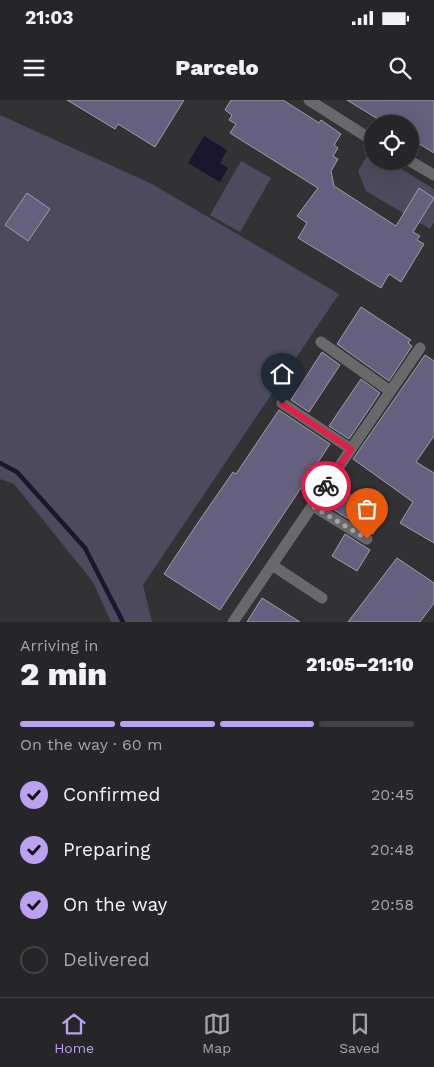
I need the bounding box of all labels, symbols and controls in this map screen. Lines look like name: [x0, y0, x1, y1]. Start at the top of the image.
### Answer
text: 21:03: [25, 6, 74, 29]
icon: menu: [20, 54, 48, 82]
icon: search: [386, 54, 414, 82]
text: Parcelo: [175, 55, 259, 80]
map controls: [364, 115, 419, 170]
button: locate: [364, 115, 419, 170]
pin: [261, 353, 303, 404]
icon: home: [268, 360, 296, 388]
courier: [301, 461, 351, 511]
icon: bike: [312, 472, 340, 500]
pin: [346, 488, 388, 539]
icon: bag: [353, 495, 381, 523]
text: Arriving in: [20, 636, 98, 655]
text: 21:05–21:10: [306, 653, 414, 676]
text: 2 min: [20, 655, 107, 693]
text: On the way · 60 m: [20, 735, 162, 754]
icon: check: [20, 781, 48, 809]
text: Confirmed: [63, 783, 160, 806]
text: 20:45: [371, 785, 414, 804]
icon: check: [20, 836, 48, 864]
text: Preparing: [63, 838, 150, 861]
text: 20:48: [370, 840, 414, 859]
icon: check: [20, 891, 48, 919]
text: On the way: [63, 893, 167, 916]
text: 20:58: [371, 895, 414, 914]
text: Delivered: [63, 948, 150, 971]
tab: Home: [54, 1010, 94, 1056]
tab: Map: [202, 1010, 231, 1056]
tab: Saved: [339, 1010, 380, 1056]

